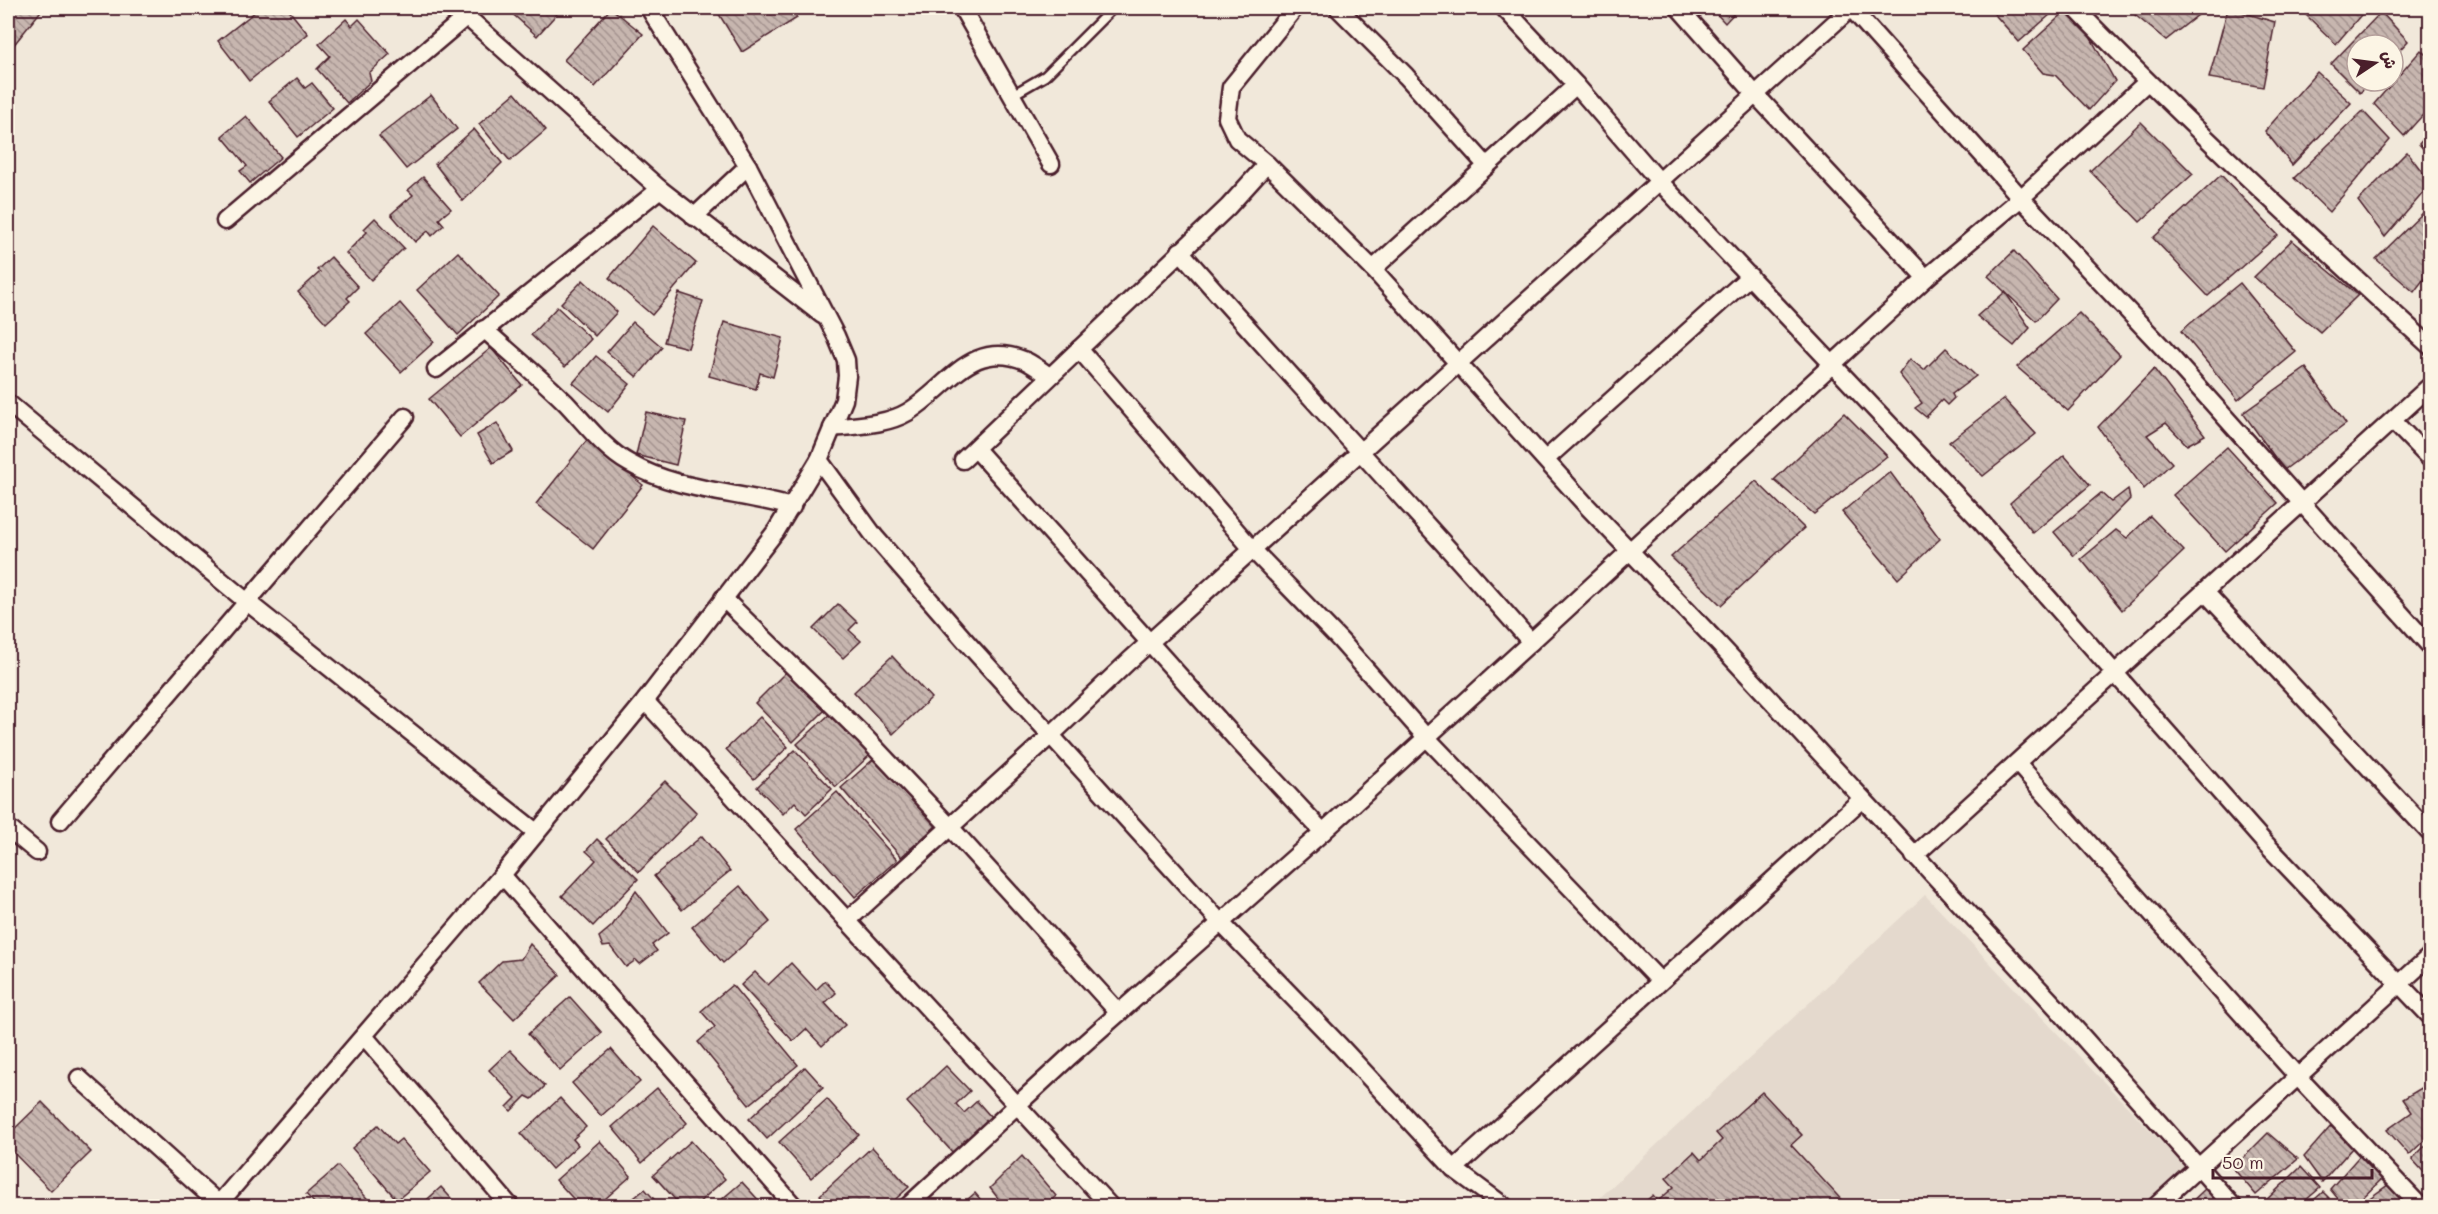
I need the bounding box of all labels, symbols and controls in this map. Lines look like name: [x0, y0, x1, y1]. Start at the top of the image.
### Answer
north arrow: [2345, 33, 2405, 93]
text: ش: [2378, 49, 2402, 70]
scale bar: [2213, 1142, 2372, 1180]
text: 50 m: [2222, 1150, 2264, 1174]

